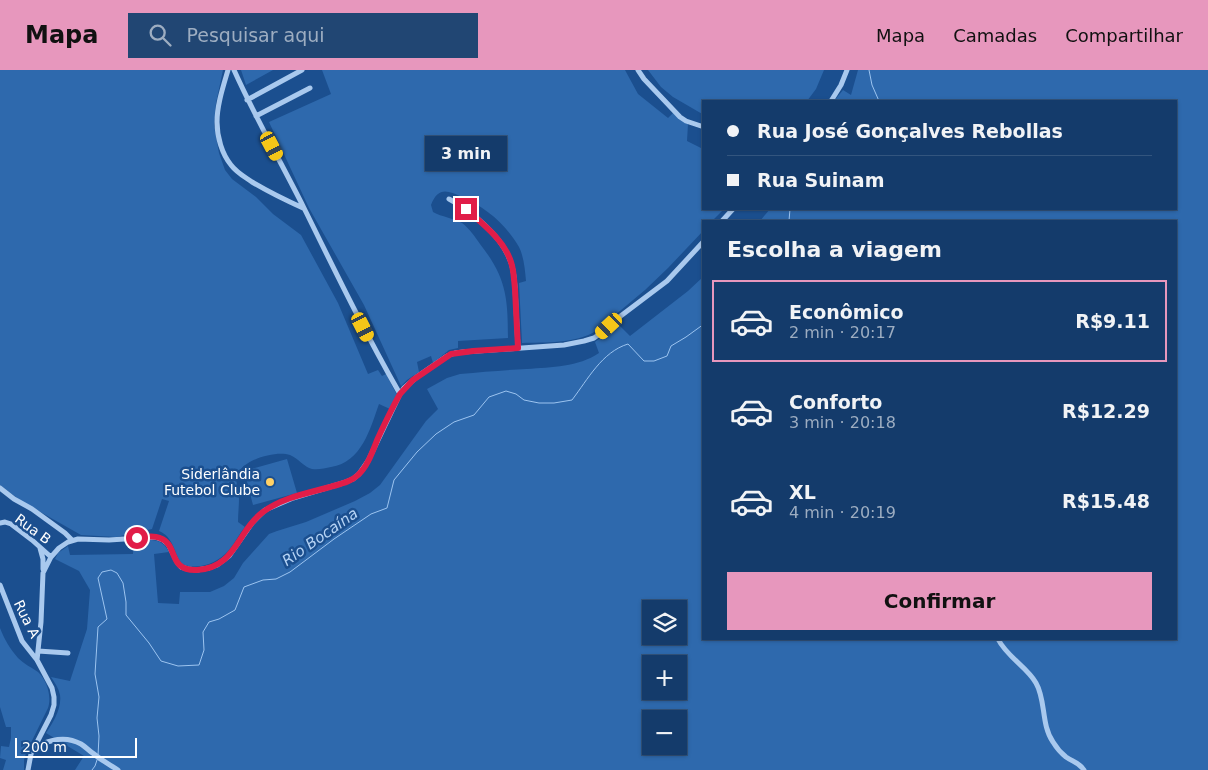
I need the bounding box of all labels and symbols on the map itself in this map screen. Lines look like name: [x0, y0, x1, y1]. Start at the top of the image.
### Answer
car: [258, 129, 285, 163]
callout: 3 min: [425, 136, 507, 172]
route end: [455, 198, 477, 220]
car: [349, 310, 376, 344]
car: [592, 310, 625, 342]
place label: Siderlândia Futebol Clube: [164, 466, 260, 498]
marker: Siderlândia Futebol Clube: [264, 476, 276, 488]
water label: Rio Bocaína: [279, 504, 361, 570]
street label: Rua B: [12, 511, 54, 547]
route start: [126, 527, 148, 549]
street label: Rua A: [11, 597, 43, 641]
scale bar: [15, 735, 138, 758]

